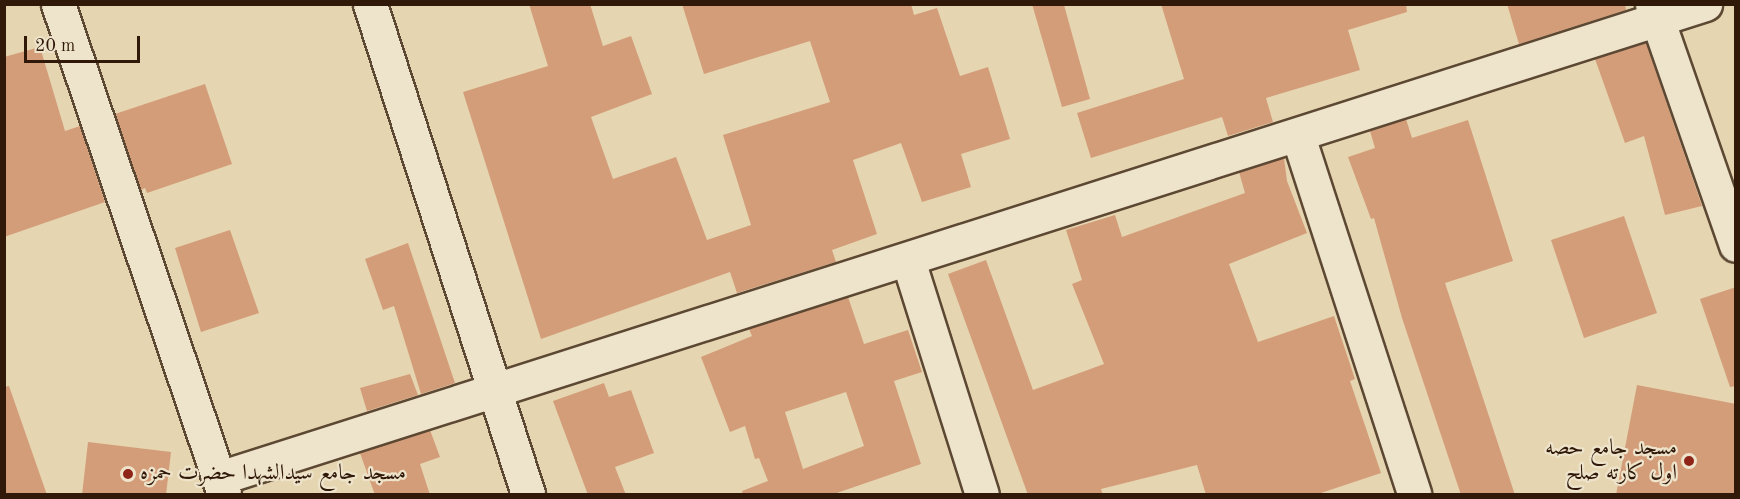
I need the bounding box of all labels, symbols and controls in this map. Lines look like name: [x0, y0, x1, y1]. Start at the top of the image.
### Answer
scale bar: [27, 24, 142, 62]
text: 20 m: [35, 37, 75, 55]
place label: مسجد جامع حصه اول کارته صلح: [1545, 435, 1677, 487]
marker: مسجد جامع حصه اول کارته صلح: [1682, 454, 1696, 468]
place label: مسجد جامع سیدالشهدا حضرت حمزه: [140, 461, 406, 487]
marker: مسجد جامع سیدالشهدا حضرت حمزه: [121, 467, 135, 481]

